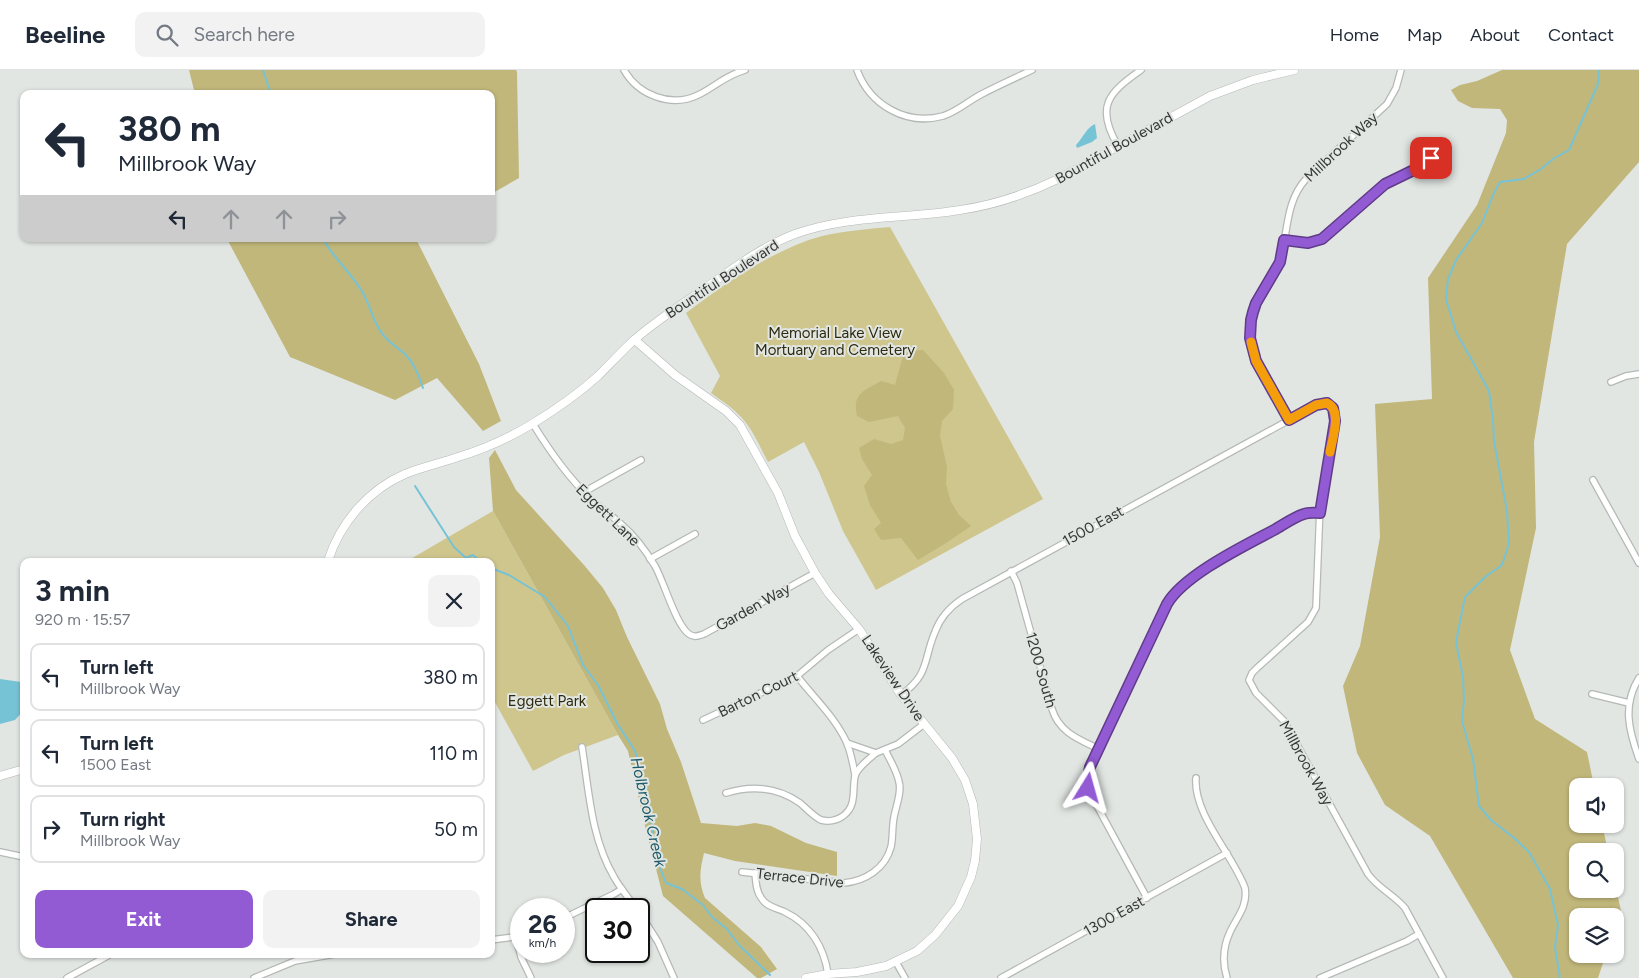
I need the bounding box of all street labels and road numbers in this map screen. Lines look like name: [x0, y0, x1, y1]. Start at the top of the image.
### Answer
street label: Bountiful Boulevard: [1052, 108, 1176, 188]
street label: Millbrook Way: [1300, 108, 1382, 186]
street label: Bountiful Boulevard: [662, 236, 782, 322]
street label: Eggett Lane: [572, 480, 644, 550]
street label: 1500 East: [1059, 502, 1127, 550]
street label: Garden Way: [713, 579, 793, 635]
street label: 1200 South: [1022, 630, 1060, 710]
street label: Lakeview Drive: [858, 632, 928, 724]
street label: Barton Court: [715, 667, 801, 721]
street label: Millbrook Way: [1275, 717, 1337, 809]
street label: Terrace Drive: [755, 864, 845, 892]
street label: 1300 East: [1081, 892, 1148, 940]

